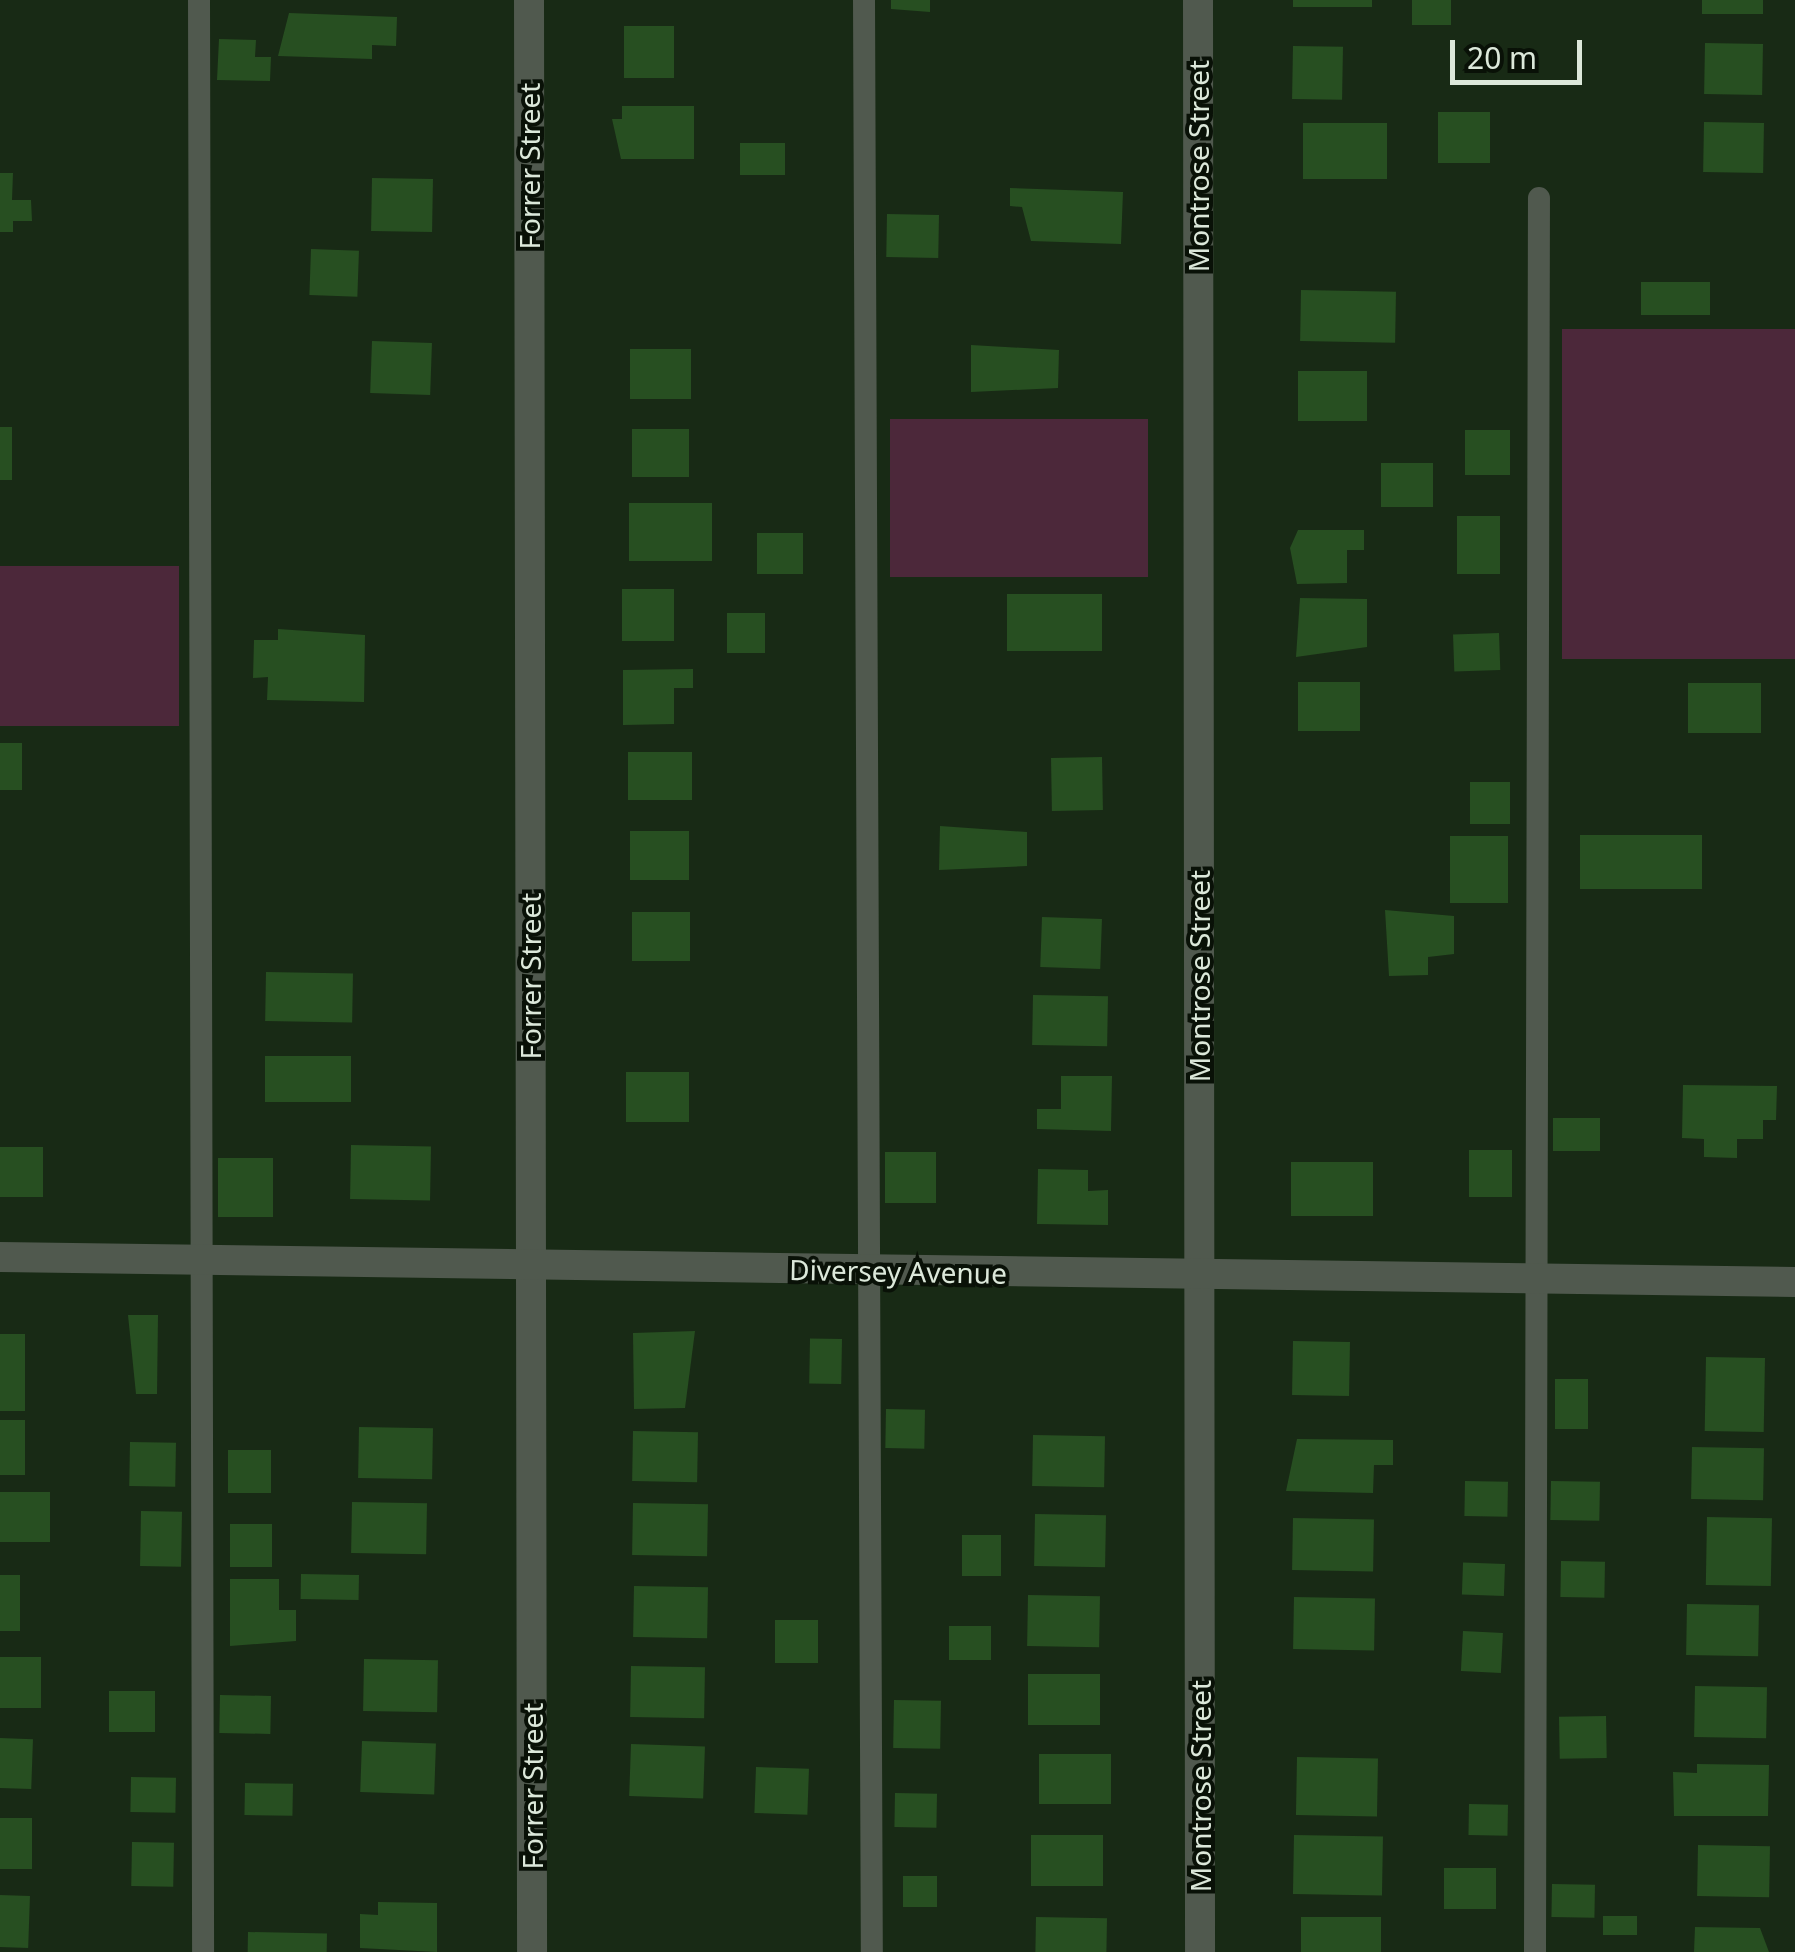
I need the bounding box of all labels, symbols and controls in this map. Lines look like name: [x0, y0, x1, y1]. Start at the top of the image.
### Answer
scale bar: [1455, 20, 1588, 82]
text: 20 m: [1467, 37, 1537, 78]
street label: Montrose Street: [1181, 60, 1215, 272]
street label: Forrer Street: [512, 83, 546, 249]
street label: Montrose Street: [1182, 870, 1216, 1082]
street label: Forrer Street: [513, 893, 547, 1059]
street label: Diversey Avenue: [789, 1252, 1007, 1290]
street label: Montrose Street: [1183, 1680, 1217, 1892]
street label: Forrer Street: [515, 1703, 549, 1869]

